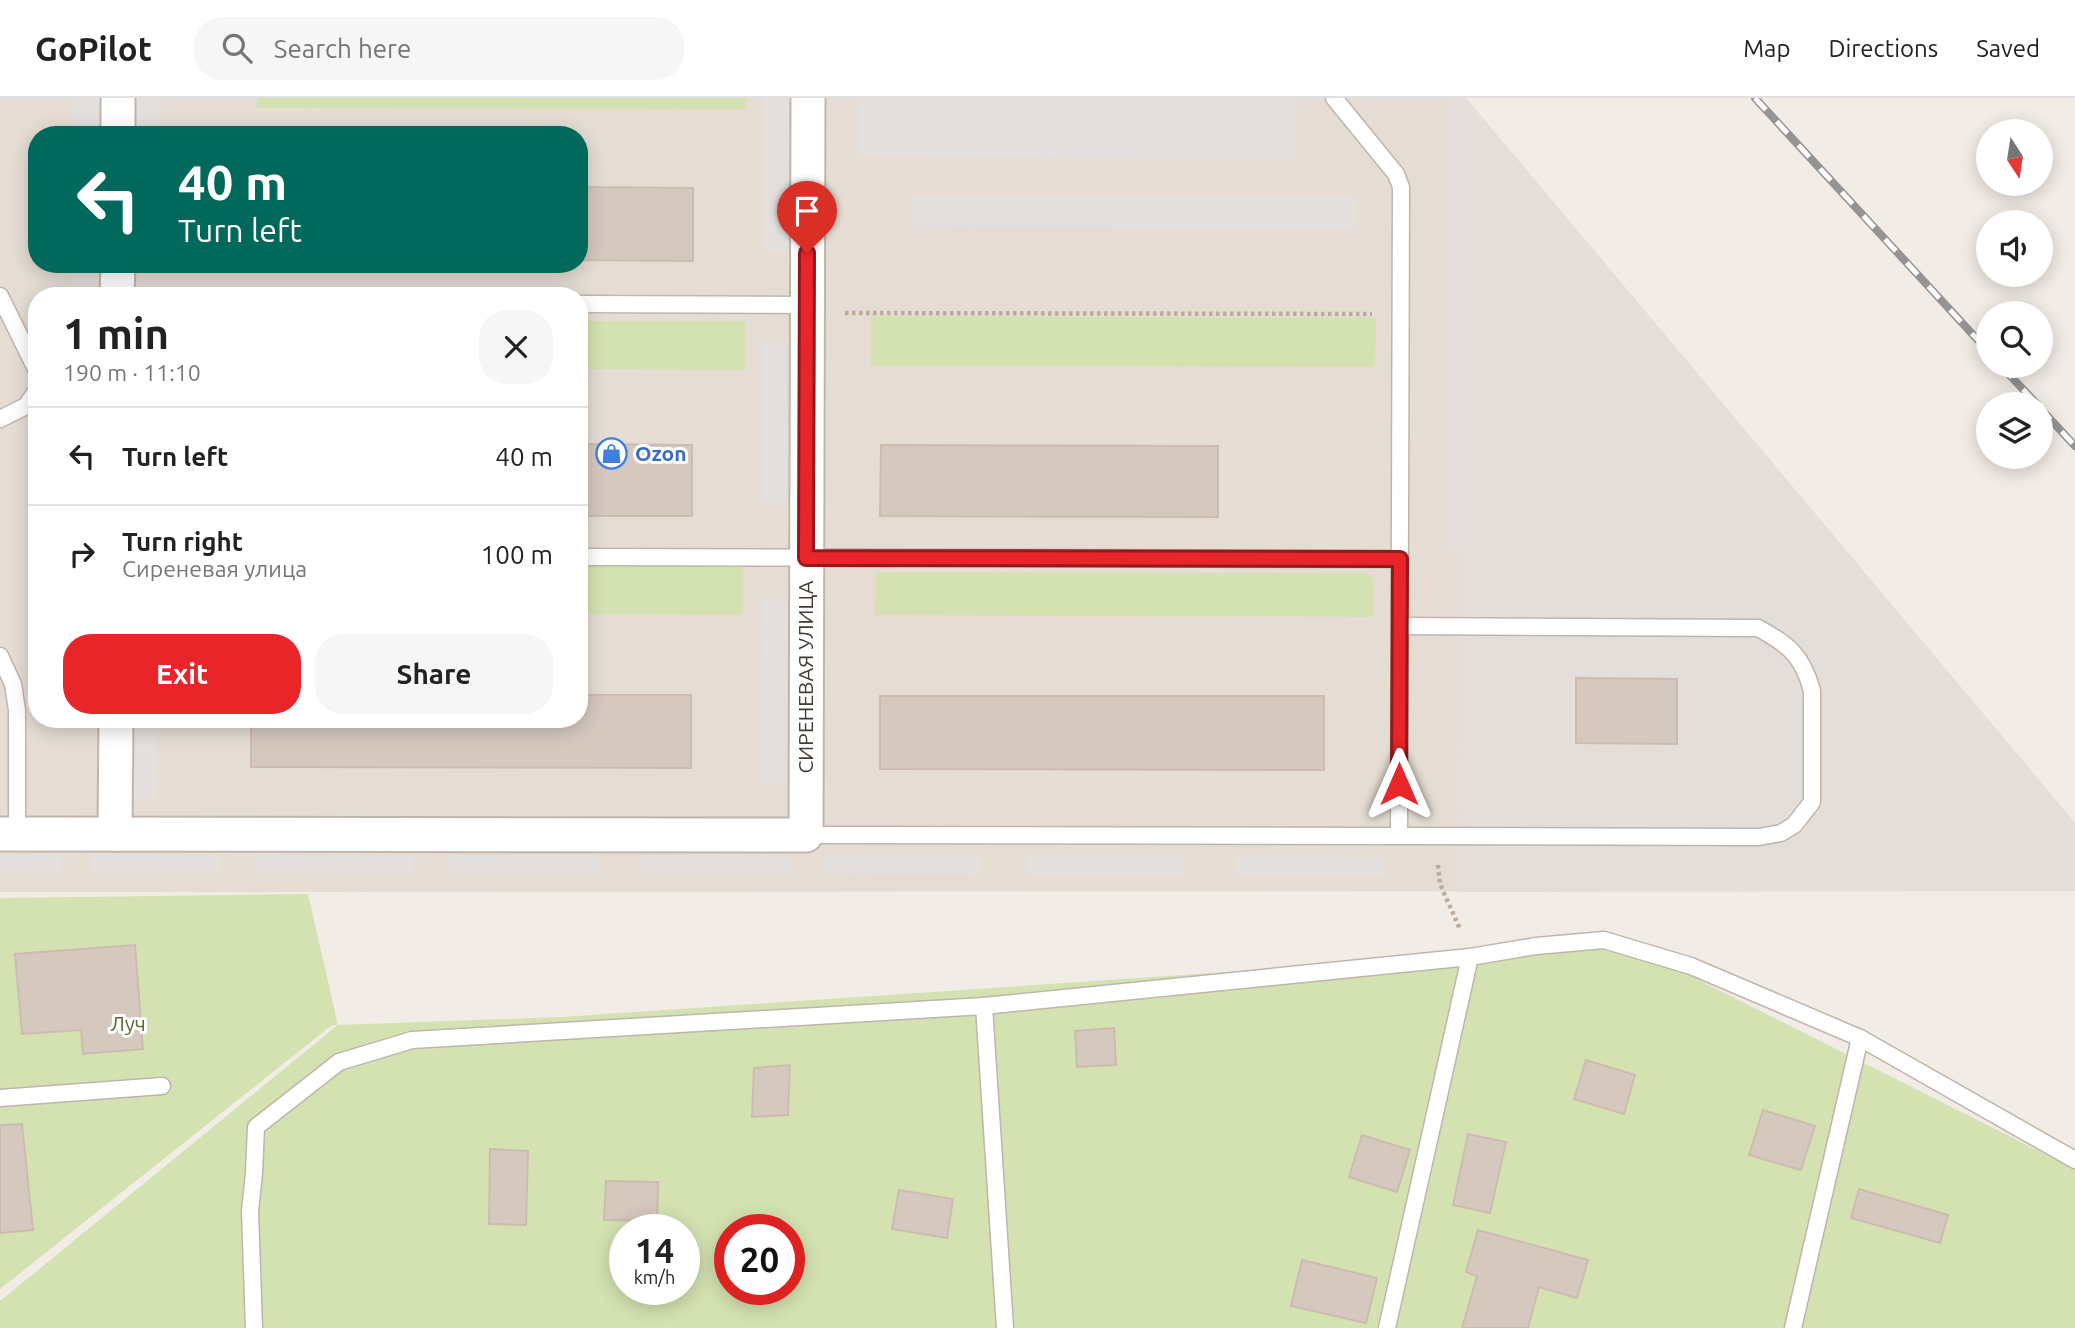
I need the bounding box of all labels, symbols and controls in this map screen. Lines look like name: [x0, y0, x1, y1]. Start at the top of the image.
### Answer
search box: [194, 17, 684, 80]
icon: search: [218, 29, 256, 67]
text: GoPilot: [35, 30, 152, 67]
text: Search here: [274, 34, 411, 63]
text: Map: [1743, 35, 1790, 62]
text: Directions: [1828, 35, 1938, 62]
text: Saved: [1976, 35, 2040, 62]
north arrow: [1976, 119, 2053, 196]
map controls: [1976, 119, 2053, 469]
icon: left: [63, 154, 154, 245]
text: 40 m: [178, 154, 287, 209]
pin: [777, 181, 837, 253]
icon: arrive: [788, 192, 826, 230]
button: sound: [1976, 210, 2053, 287]
text: Turn left: [178, 212, 302, 248]
button: search: [1976, 301, 2053, 378]
text: 1 min: [63, 310, 169, 357]
button: close: [479, 310, 553, 384]
text: 190 m · 11:10: [63, 360, 201, 385]
button: layers: [1976, 392, 2053, 469]
icon: left: [63, 437, 101, 475]
shop icon: Ozon: [595, 437, 629, 471]
place label: Ozon: [635, 441, 686, 465]
text: Turn left: [122, 442, 228, 471]
text: 40 m: [495, 442, 553, 471]
text: Turn right: [122, 527, 243, 556]
icon: right: [63, 535, 101, 573]
text: 100 m: [481, 540, 553, 569]
text: Сиреневая улица: [122, 556, 307, 581]
street label: СИРЕНЕВАЯ УЛИЦА: [793, 580, 817, 774]
button: Exit: [63, 634, 301, 714]
button: Share: [315, 634, 553, 714]
position arrow: [1362, 747, 1436, 821]
park label: Луч: [110, 1011, 146, 1035]
speed limit sign: 20: [714, 1214, 805, 1305]
text: 14: [635, 1230, 674, 1270]
text: km/h: [634, 1267, 675, 1287]

